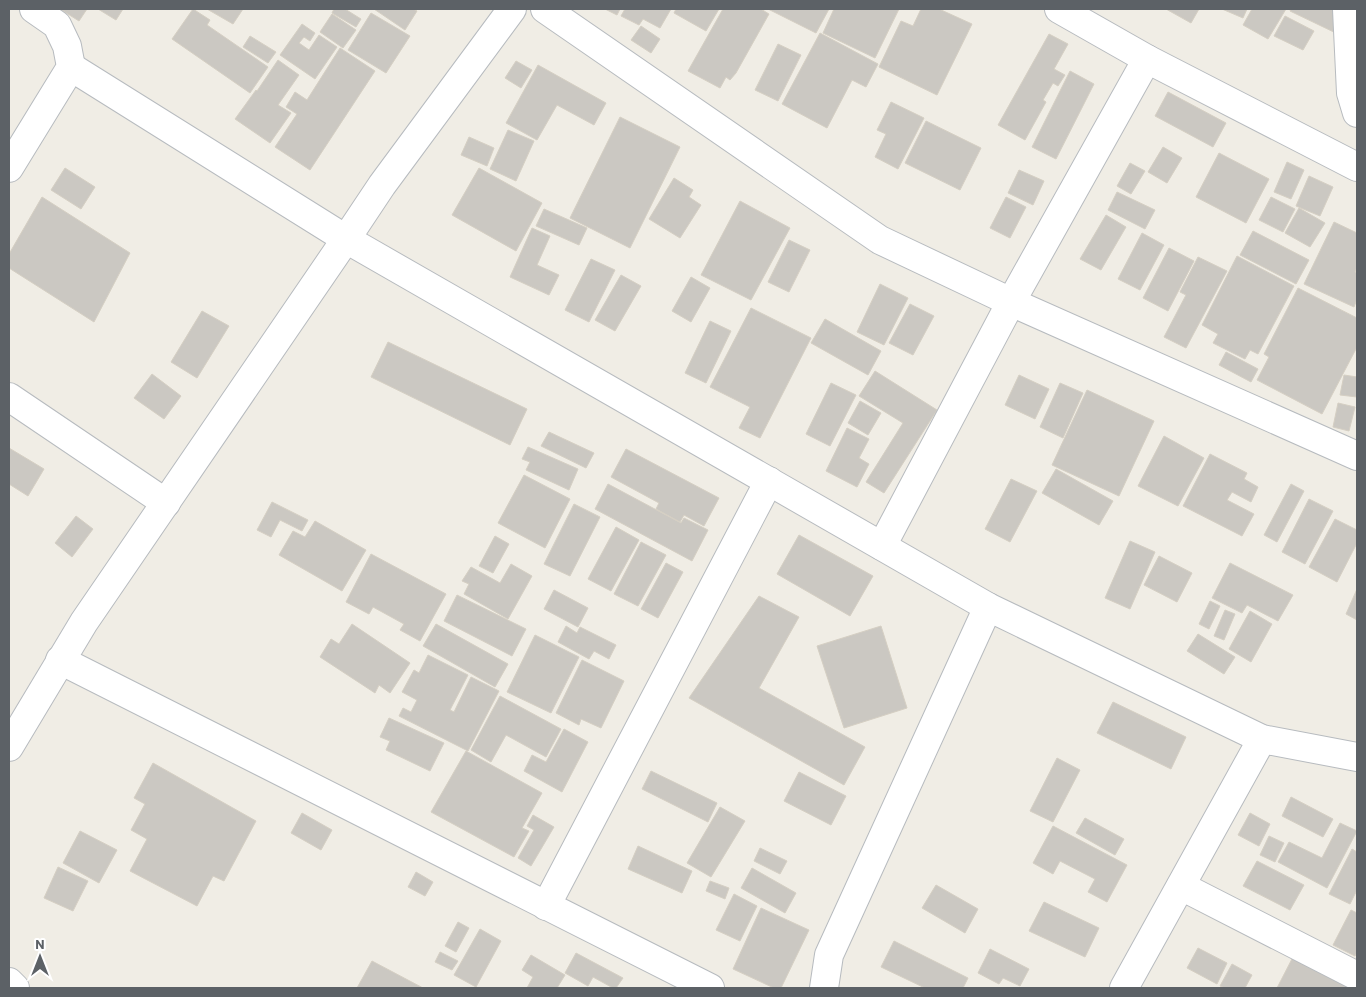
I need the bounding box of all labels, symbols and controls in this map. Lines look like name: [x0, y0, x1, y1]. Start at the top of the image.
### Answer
north arrow: [15, 932, 65, 982]
text: N: [35, 935, 45, 952]

